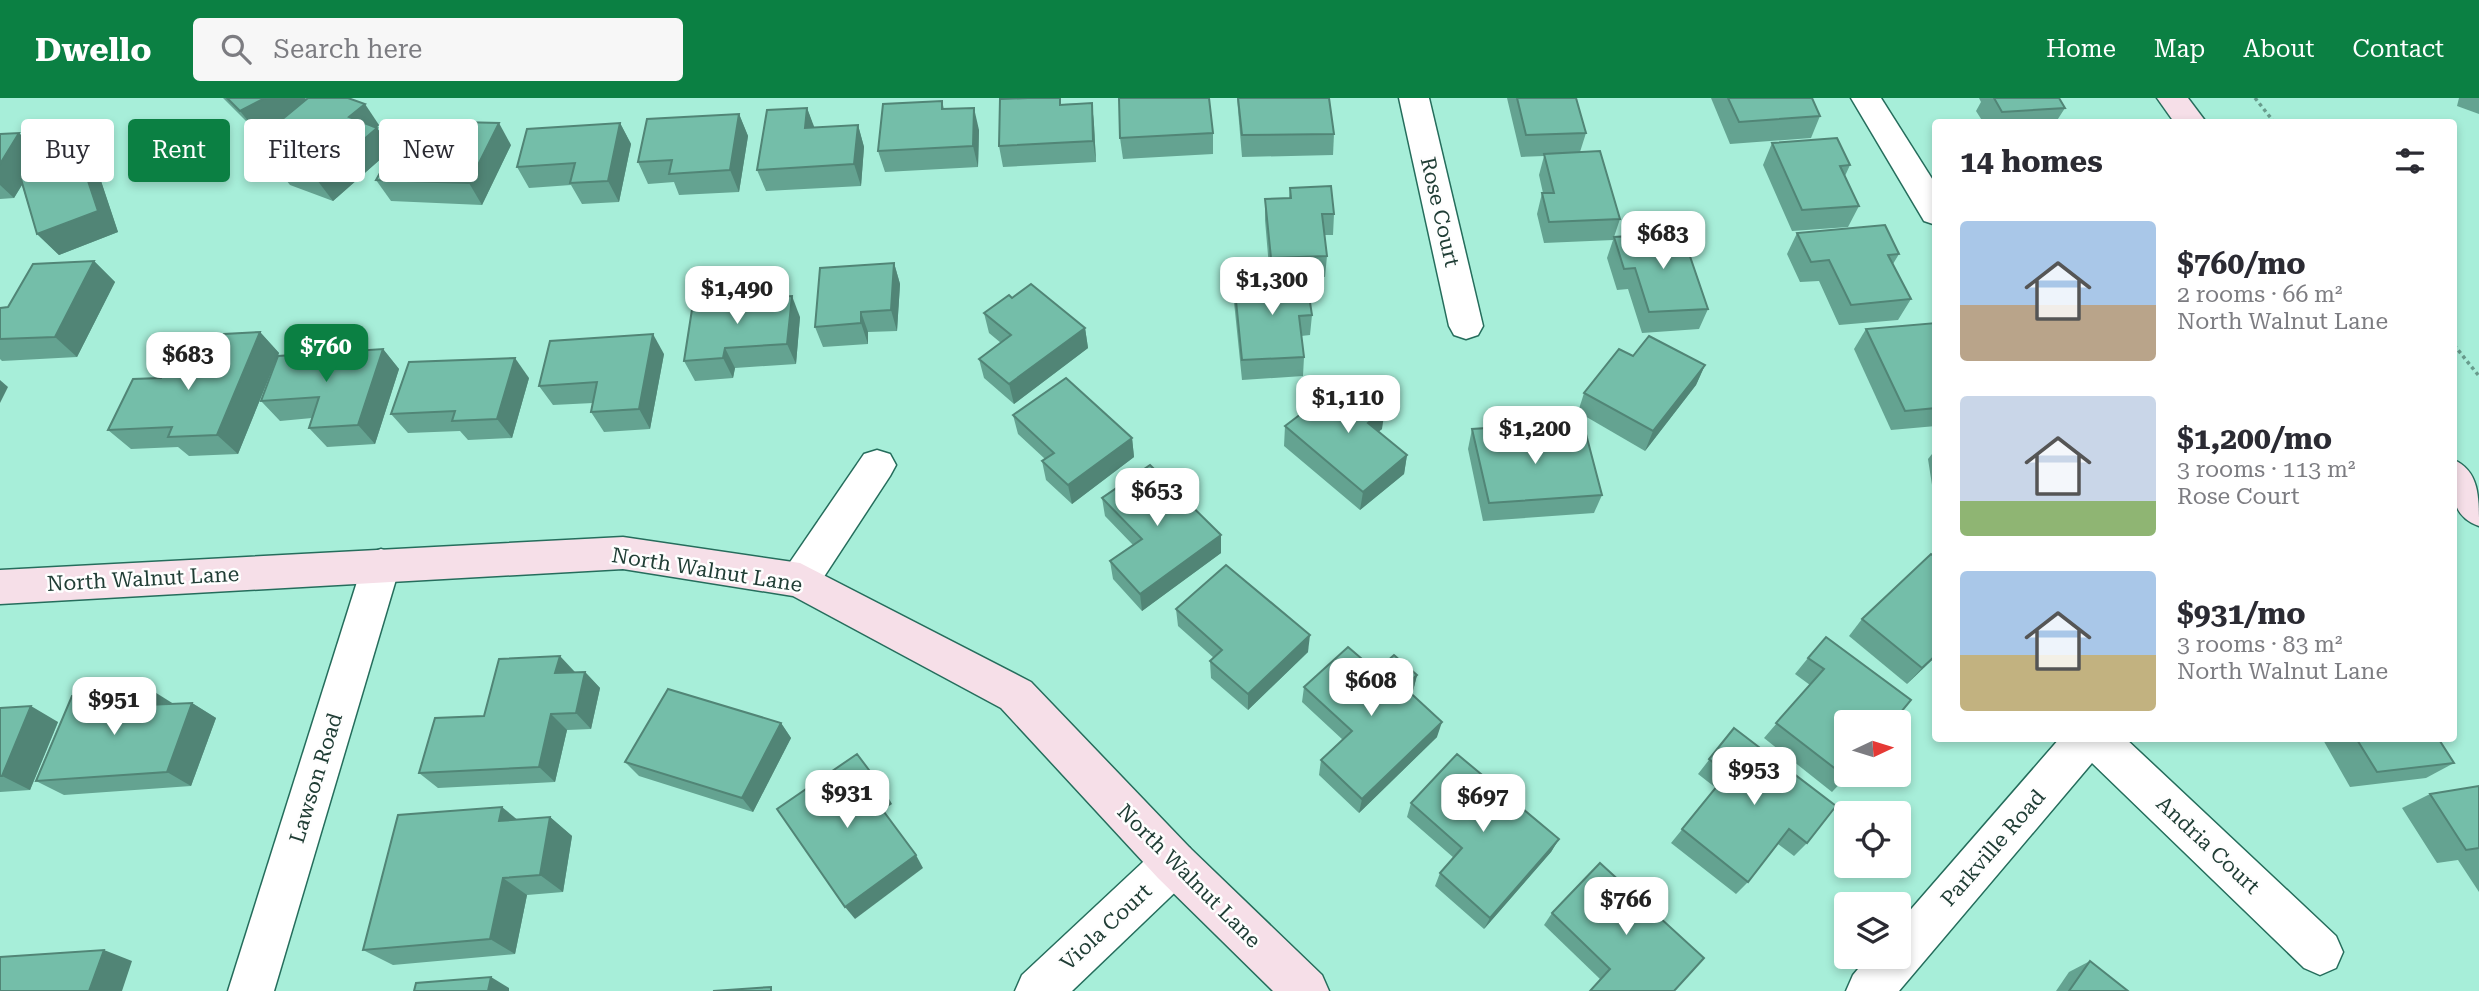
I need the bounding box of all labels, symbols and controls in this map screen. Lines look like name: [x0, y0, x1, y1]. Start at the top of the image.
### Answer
search box: [193, 18, 683, 81]
text: Dwello: [35, 30, 151, 69]
icon: search: [217, 30, 255, 68]
text: Search here: [273, 34, 422, 64]
text: Home: [2046, 35, 2116, 63]
text: Map: [2154, 35, 2205, 63]
text: About: [2243, 35, 2314, 63]
text: Contact: [2352, 35, 2444, 63]
chip: Buy: [21, 119, 114, 182]
chip: Rent: [128, 119, 230, 182]
chip: Filters: [244, 119, 365, 182]
chip: New: [379, 119, 478, 182]
icon: filters: [2391, 142, 2429, 180]
text: 14 homes: [1960, 144, 2103, 179]
street label: Rose Court: [1416, 155, 1464, 269]
pin: $683: [1622, 212, 1704, 271]
text: $683: [1637, 220, 1689, 247]
text: $760/mo: [2177, 246, 2306, 281]
icon: home: [2016, 249, 2100, 333]
pin: $1,300: [1215, 258, 1329, 317]
pin: $1,490: [680, 266, 794, 326]
text: $1,300: [1236, 266, 1308, 293]
text: $1,490: [701, 275, 773, 302]
text: 2 rooms · 66 m²: [2177, 281, 2343, 308]
text: North Walnut Lane: [2177, 308, 2388, 335]
pin: $760: [285, 324, 367, 384]
pin: $683: [147, 332, 229, 392]
text: $760: [300, 333, 352, 360]
text: $683: [162, 341, 214, 368]
pin: $1,110: [1291, 376, 1405, 435]
text: $1,110: [1312, 384, 1384, 411]
pin: $1,200: [1478, 406, 1592, 466]
text: $1,200: [1499, 415, 1571, 442]
text: $1,200/mo: [2177, 421, 2332, 456]
icon: home: [2016, 424, 2100, 508]
text: 3 rooms · 113 m²: [2177, 456, 2355, 483]
pin: $653: [1116, 468, 1198, 528]
text: $653: [1131, 477, 1183, 504]
text: Rose Court: [2177, 483, 2299, 510]
street label: North Walnut Lane: [610, 543, 804, 597]
street label: North Walnut Lane: [46, 562, 240, 596]
text: $931/mo: [2177, 596, 2306, 631]
icon: home: [2016, 599, 2100, 683]
text: 3 rooms · 83 m²: [2177, 631, 2343, 658]
pin: $608: [1330, 658, 1412, 718]
text: North Walnut Lane: [2177, 658, 2388, 685]
text: $608: [1345, 667, 1397, 694]
pin: $951: [73, 678, 155, 737]
text: $951: [88, 686, 140, 713]
street label: Lawson Road: [285, 710, 347, 846]
north arrow: [1834, 710, 1911, 788]
map controls: [1834, 710, 1911, 969]
pin: $953: [1713, 748, 1795, 807]
text: $953: [1728, 756, 1780, 783]
pin: $931: [806, 770, 888, 830]
pin: $697: [1442, 774, 1524, 834]
text: $931: [821, 779, 873, 806]
text: $697: [1457, 783, 1509, 810]
street label: Parkville Road: [1936, 785, 2050, 911]
street label: Andria Court: [2152, 791, 2264, 899]
street label: North Walnut Lane: [1112, 799, 1266, 953]
button: locate: [1834, 801, 1911, 878]
pin: $766: [1585, 878, 1667, 937]
street label: Viola Court: [1056, 879, 1156, 975]
text: $766: [1600, 886, 1652, 913]
button: layers: [1834, 892, 1911, 969]

